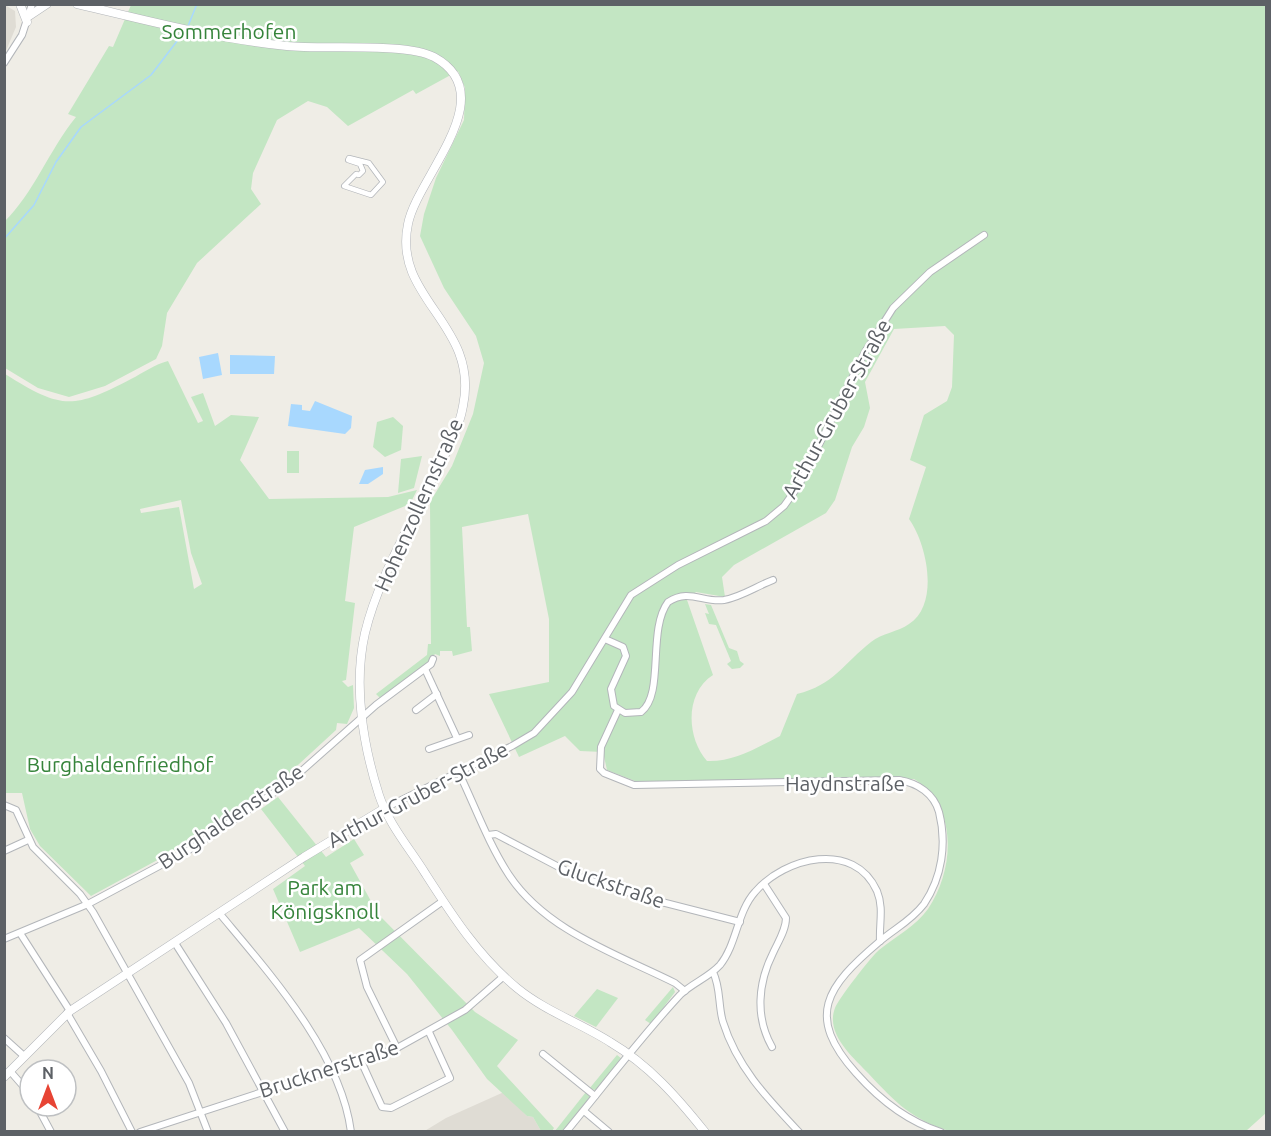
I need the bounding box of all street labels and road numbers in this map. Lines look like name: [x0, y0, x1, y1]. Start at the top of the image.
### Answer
street label: Arthur-Gruber-Straße: [777, 315, 895, 502]
street label: Hohenzollernstraße: [369, 414, 467, 595]
street label: Arthur-Gruber-Straße: [323, 736, 512, 852]
street label: Burghaldenstraße: [153, 759, 308, 874]
street label: Haydnstraße: [785, 771, 905, 795]
street label: Gluckstraße: [554, 853, 668, 913]
street label: Brucknerstraße: [256, 1034, 402, 1102]

